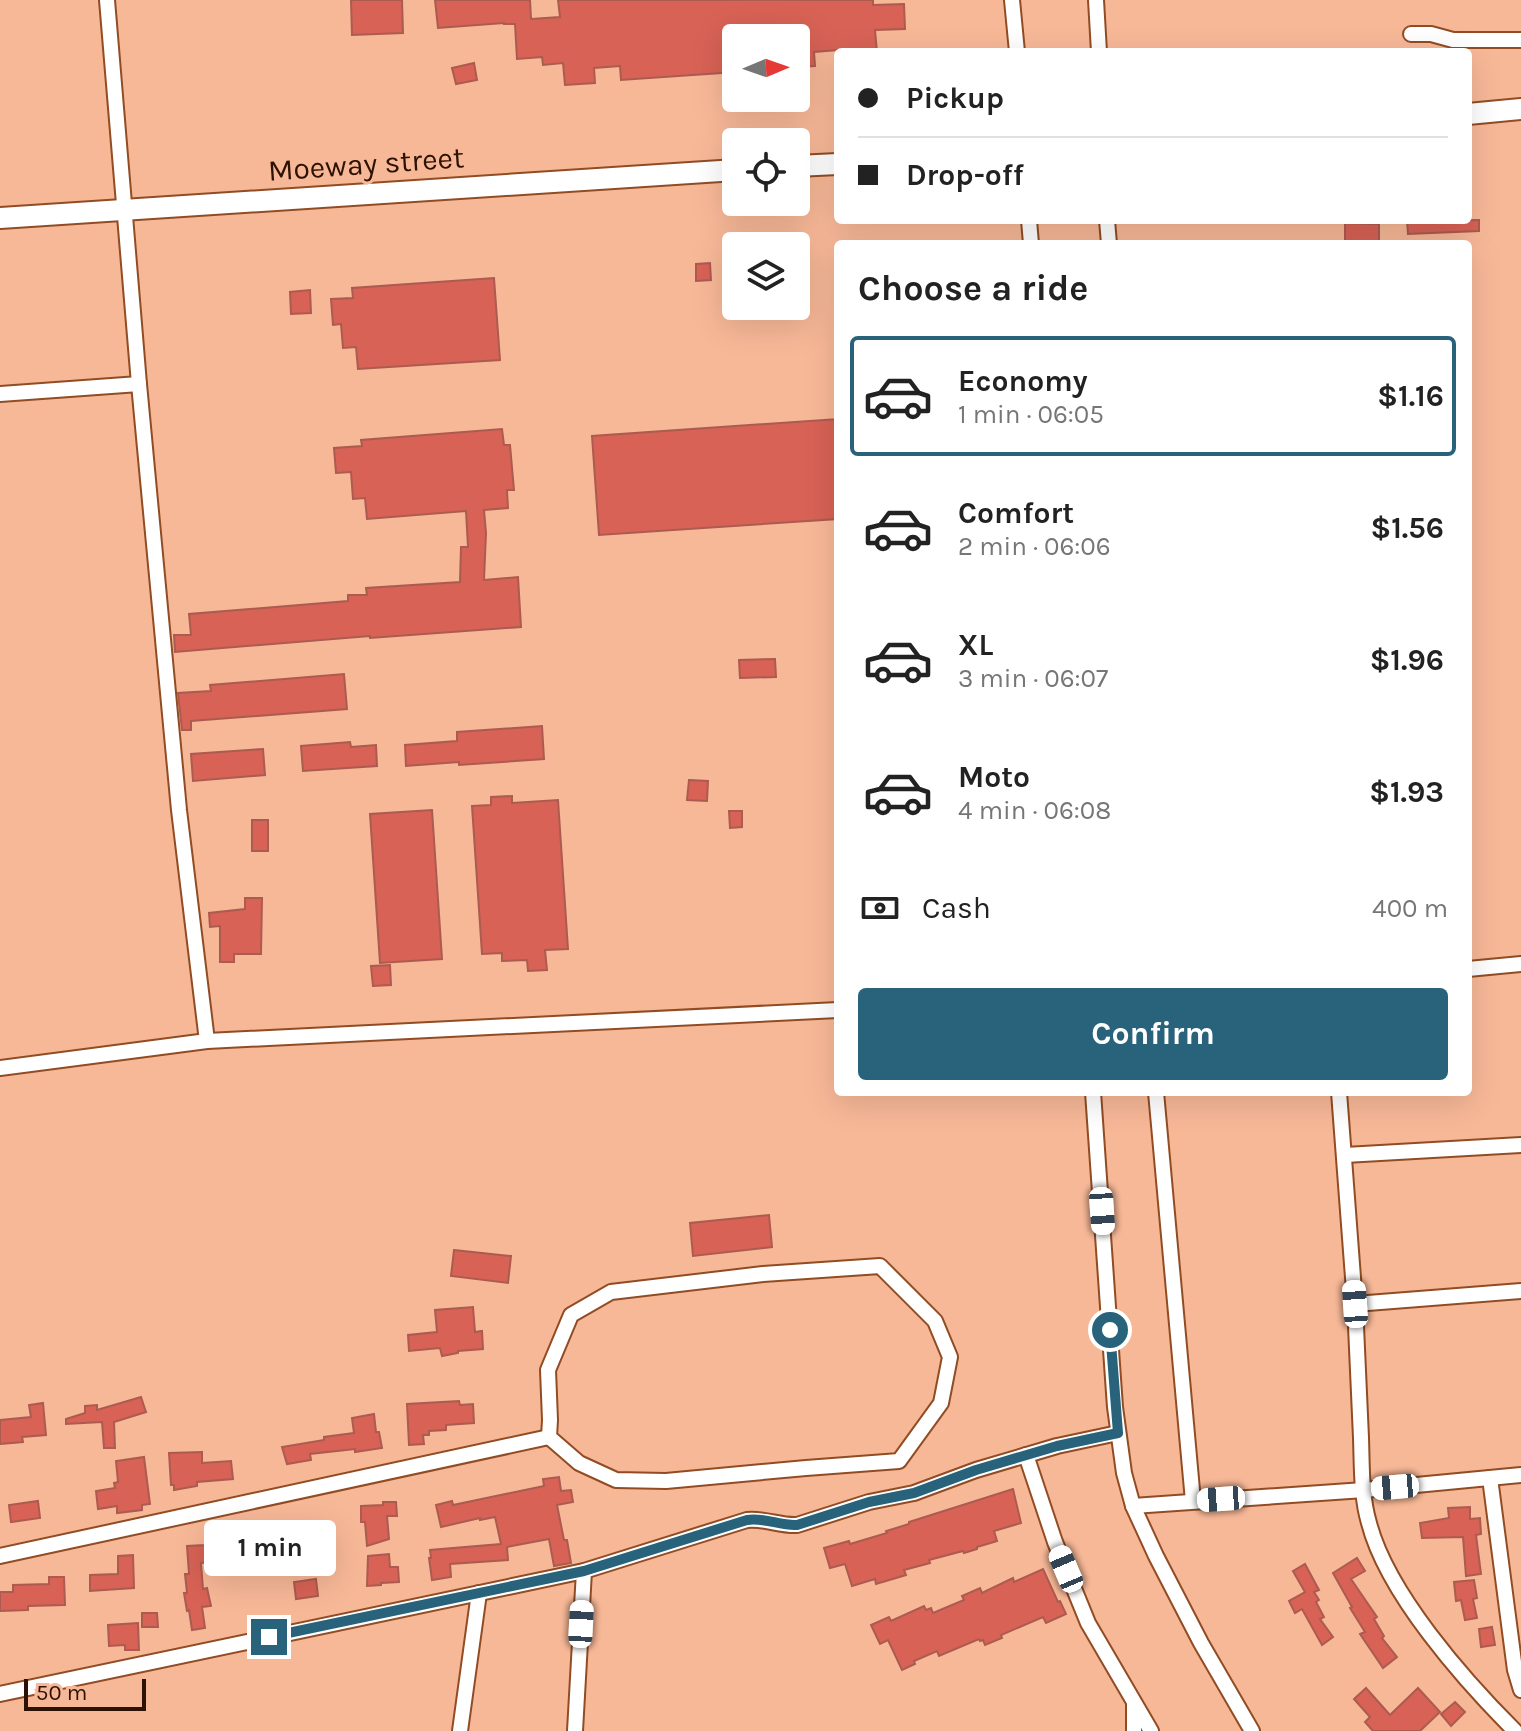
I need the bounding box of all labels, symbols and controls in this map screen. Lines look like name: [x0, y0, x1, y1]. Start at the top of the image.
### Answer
north arrow: [722, 24, 810, 112]
map controls: [722, 24, 810, 320]
text: Pickup: [906, 80, 1004, 116]
button: locate: [722, 128, 810, 216]
street label: Moeway street: [267, 139, 465, 189]
text: Drop-off: [906, 157, 1024, 193]
button: layers: [722, 232, 810, 320]
text: Choose a ride: [858, 267, 1088, 309]
icon: car: [862, 360, 934, 432]
text: Economy: [958, 363, 1088, 399]
text: $1.16: [1377, 378, 1444, 414]
text: 1 min · 06:05: [958, 399, 1104, 430]
icon: car: [862, 492, 934, 564]
text: Comfort: [958, 495, 1074, 531]
text: $1.56: [1371, 510, 1444, 546]
text: 2 min · 06:06: [958, 531, 1111, 562]
icon: car: [862, 624, 934, 696]
text: XL: [958, 627, 993, 663]
text: $1.96: [1370, 642, 1444, 678]
text: 3 min · 06:07: [958, 663, 1108, 694]
icon: car: [862, 756, 934, 828]
text: Moto: [958, 759, 1030, 795]
text: $1.93: [1369, 774, 1444, 810]
text: 4 min · 06:08: [958, 795, 1111, 826]
icon: cash: [858, 886, 902, 930]
text: Cash: [922, 890, 991, 926]
text: 400 m: [1372, 893, 1448, 924]
button: Confirm: [858, 988, 1448, 1080]
car: [1088, 1186, 1116, 1236]
car: [1341, 1279, 1369, 1329]
route start: [1092, 1312, 1128, 1348]
car: [1370, 1473, 1420, 1501]
car: [1196, 1485, 1246, 1513]
callout: 1 min: [203, 1521, 335, 1577]
text: 1 min: [237, 1532, 303, 1563]
car: [1046, 1542, 1086, 1596]
car: [568, 1599, 594, 1649]
route end: [251, 1619, 287, 1655]
scale bar: [24, 1675, 146, 1711]
text: 50 m: [36, 1680, 87, 1706]

